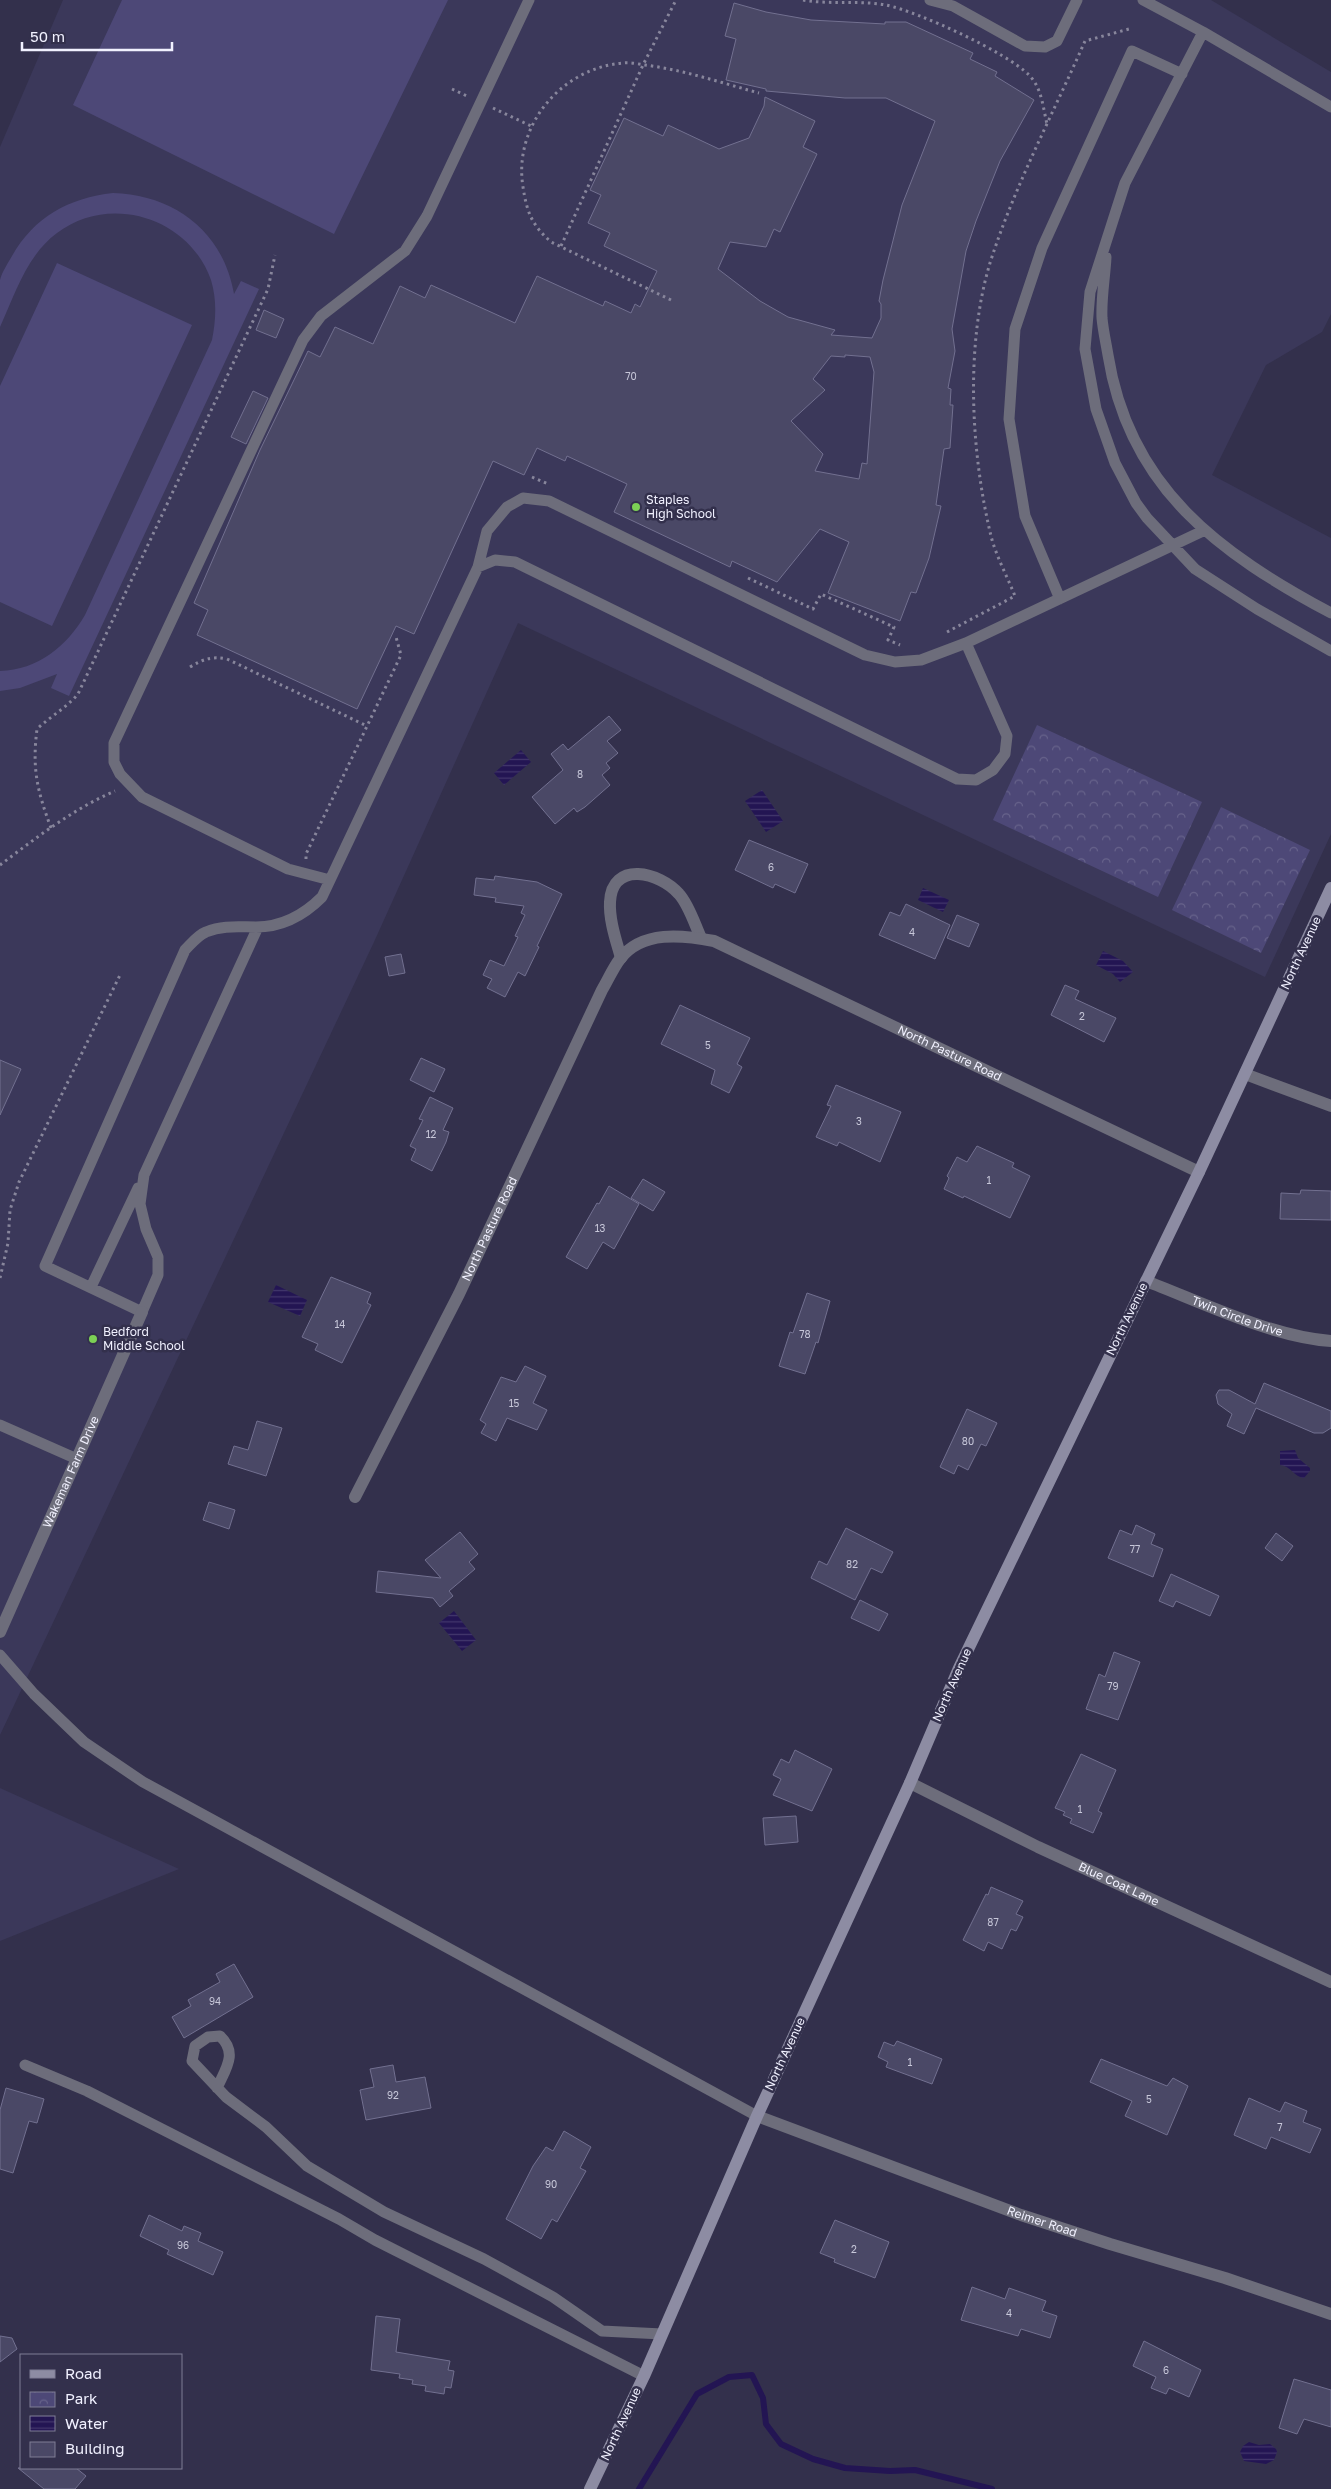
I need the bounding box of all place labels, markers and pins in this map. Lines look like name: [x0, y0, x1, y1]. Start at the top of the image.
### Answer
place label: Staples High School: [646, 492, 716, 521]
marker: Staples High School: [630, 501, 642, 513]
place label: Bedford Middle School: [103, 1324, 185, 1353]
marker: Bedford Middle School: [87, 1333, 99, 1345]

